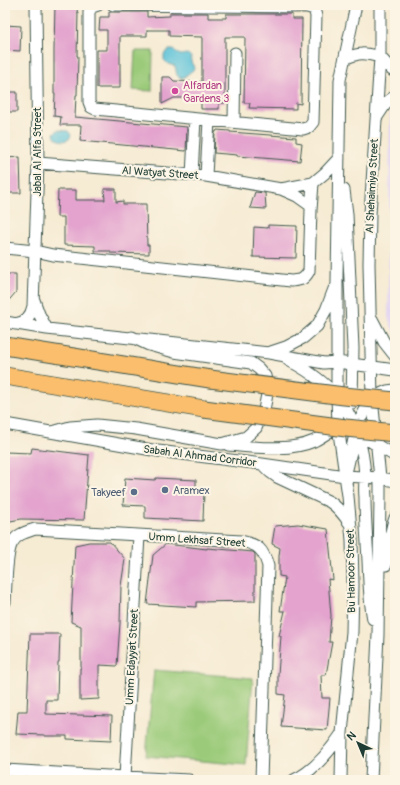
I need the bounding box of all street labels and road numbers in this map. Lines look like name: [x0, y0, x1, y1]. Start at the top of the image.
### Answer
street label: Jabal Al Alfa Street: [31, 107, 44, 197]
street label: Al Shehaimiya Street: [363, 138, 381, 234]
street label: Al Watyat Street: [121, 164, 199, 182]
street label: Sabah Al Ahmad Corridor: [143, 443, 258, 469]
street label: Bu Hamoor Street: [344, 528, 358, 613]
street label: Umm Lekhsaf Street: [148, 530, 247, 550]
street label: Umm Edayyat Street: [123, 608, 141, 705]

